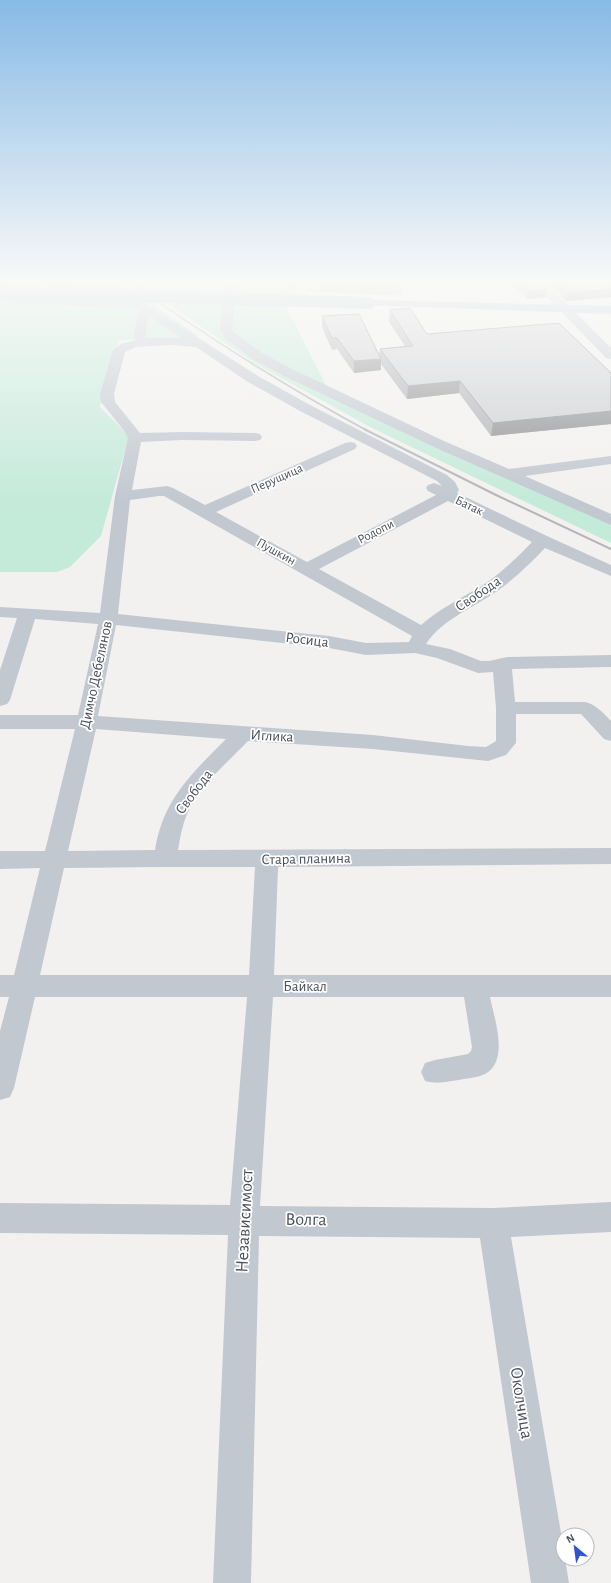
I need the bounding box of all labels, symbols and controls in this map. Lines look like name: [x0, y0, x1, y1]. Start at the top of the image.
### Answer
street label: Перущица: [249, 462, 305, 496]
street label: Батак: [453, 494, 485, 518]
street label: Родопи: [356, 517, 396, 547]
street label: Пушкин: [254, 536, 298, 568]
street label: Свобода: [453, 573, 504, 615]
street label: Димчо Дебелянов: [77, 620, 115, 730]
street label: Росица: [285, 630, 330, 650]
street label: Иглика: [250, 727, 294, 745]
street label: Свобода: [173, 767, 216, 817]
street label: Стара планина: [261, 851, 351, 867]
street label: Байкал: [283, 979, 327, 994]
street label: Независимост: [233, 1168, 257, 1273]
street label: Волга: [285, 1211, 327, 1229]
street label: Околчица: [506, 1366, 536, 1440]
north arrow: [555, 1527, 595, 1567]
text: N: [564, 1532, 576, 1545]

